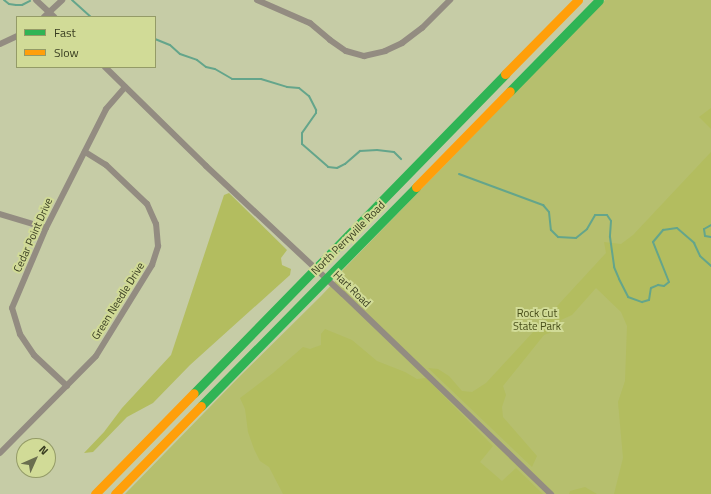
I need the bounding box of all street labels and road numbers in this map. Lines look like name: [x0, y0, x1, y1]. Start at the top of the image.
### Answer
street label: Cedar Point Drive: [11, 196, 55, 274]
street label: North Perryville Road: [308, 198, 388, 278]
street label: Green Needle Drive: [89, 260, 147, 342]
street label: Hart Road: [331, 268, 373, 310]

